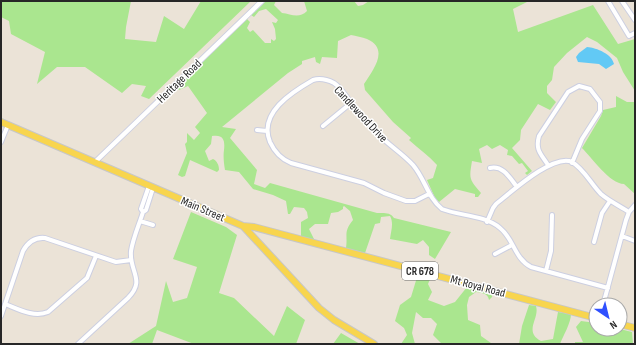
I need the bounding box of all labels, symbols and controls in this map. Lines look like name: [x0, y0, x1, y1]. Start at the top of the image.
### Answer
street label: Heritage Road: [154, 56, 205, 106]
street label: Candlewood Drive: [331, 83, 391, 146]
street label: Main Street: [179, 193, 227, 226]
road number: CR 678: [402, 262, 438, 280]
street label: Mt Royal Road: [449, 272, 507, 301]
north arrow: [588, 297, 628, 337]
text: N: [607, 318, 620, 332]

